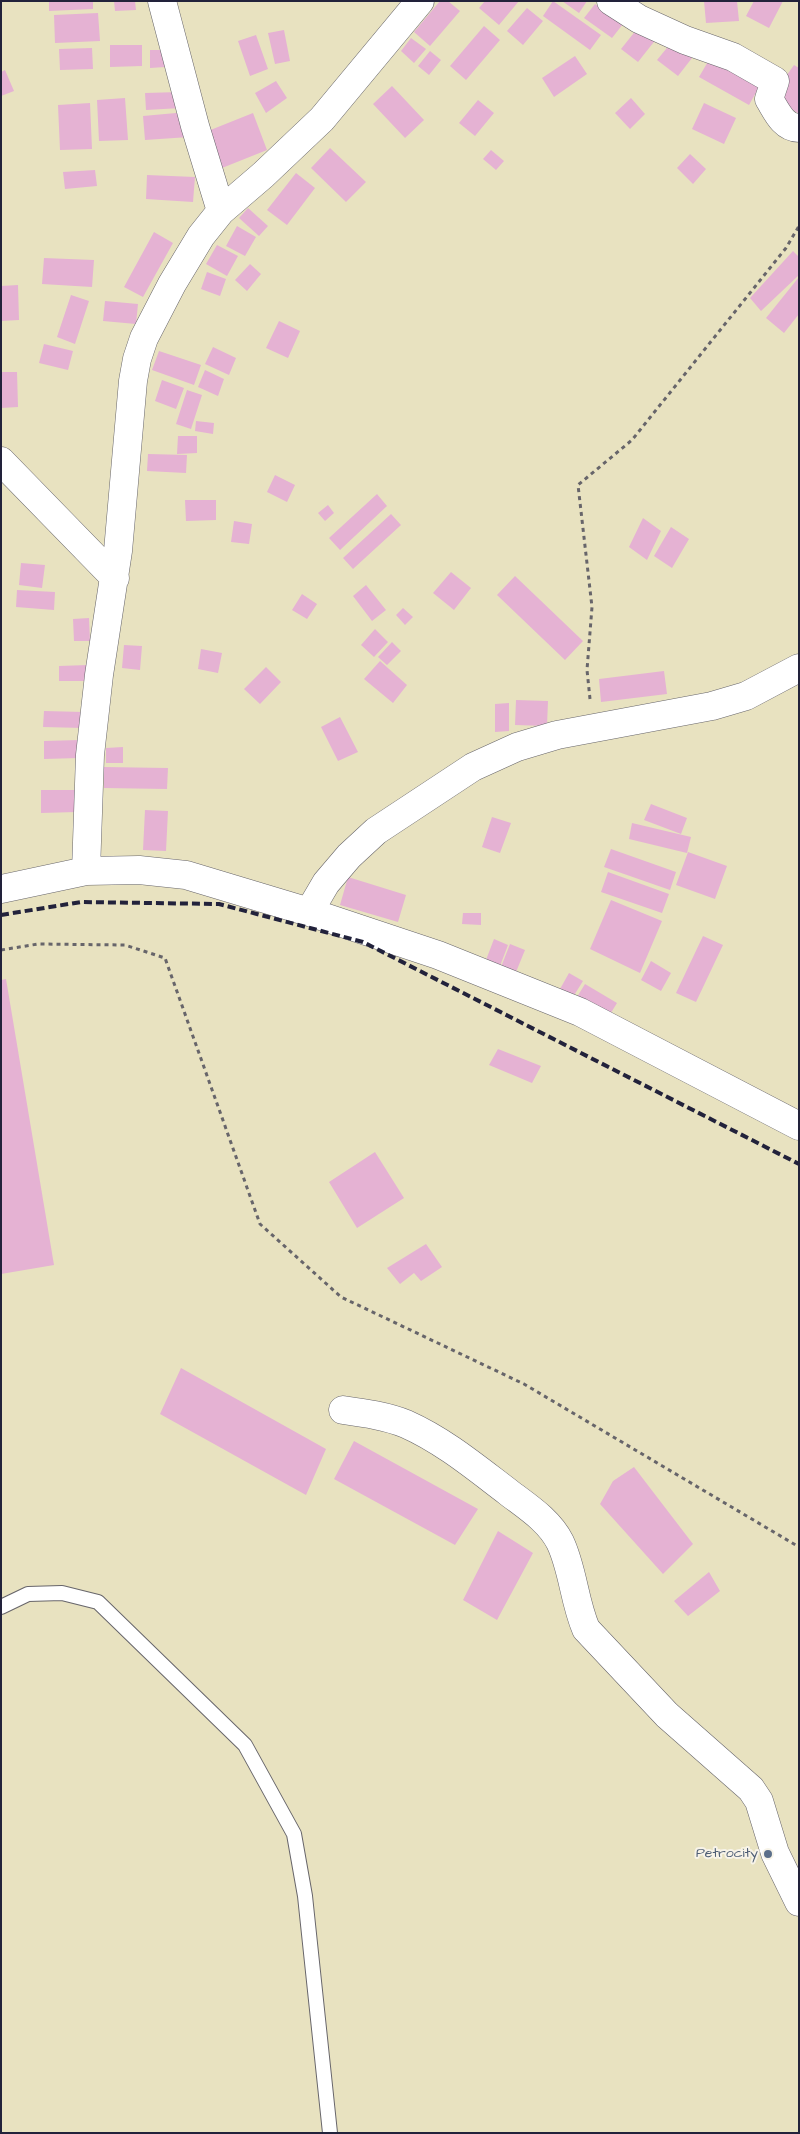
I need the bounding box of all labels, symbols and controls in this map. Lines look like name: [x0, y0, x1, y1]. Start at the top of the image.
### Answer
place label: Petrocity: [696, 1846, 758, 1862]
marker: Petrocity: [762, 1848, 774, 1860]

